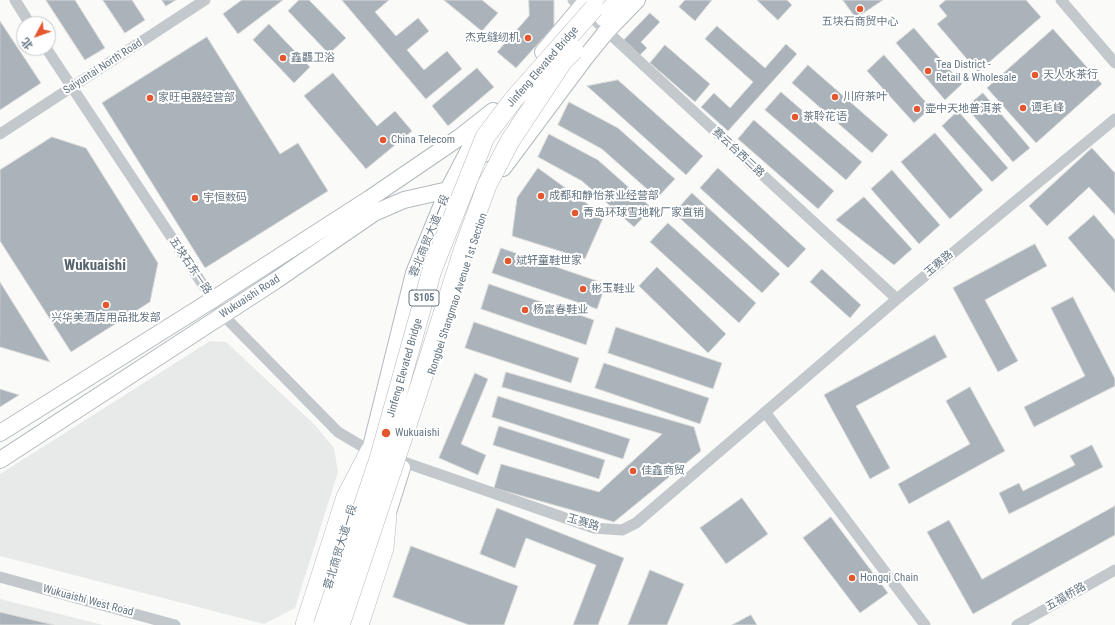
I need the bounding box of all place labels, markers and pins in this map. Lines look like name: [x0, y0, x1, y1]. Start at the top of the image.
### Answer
marker: 五块石商贸中心: [855, 4, 865, 14]
place label: 五块石商贸中心: [822, 15, 898, 29]
place label: 杰克缝纫机: [465, 31, 520, 45]
marker: 杰克缝纫机: [523, 33, 533, 43]
place label: 鑫龘卫浴: [291, 51, 335, 65]
marker: 鑫龘卫浴: [278, 53, 288, 63]
place label: Tea District - Retail & Wholesale: [936, 58, 1016, 84]
marker: Tea District - Retail & Wholesale: [923, 66, 933, 76]
place label: 天人水茶行: [1043, 68, 1098, 82]
marker: 天人水茶行: [1030, 70, 1040, 80]
place label: 川府茶叶: [843, 90, 887, 104]
place label: 家旺电器经营部: [158, 91, 235, 105]
marker: 川府茶叶: [830, 92, 840, 102]
marker: 家旺电器经营部: [145, 93, 155, 103]
place label: 谭毛峰: [1031, 101, 1064, 115]
place label: 壶中天地普洱茶: [925, 102, 1002, 116]
marker: 谭毛峰: [1018, 103, 1028, 113]
marker: 壶中天地普洱茶: [912, 104, 922, 114]
place label: 茶聆花语: [803, 110, 847, 124]
marker: 茶聆花语: [790, 112, 800, 122]
place label: China Telecom: [391, 133, 455, 147]
marker: China Telecom: [378, 135, 388, 145]
place label: 成都和静怡茶业经营部: [549, 189, 659, 203]
place label: 宇恒数码: [203, 191, 247, 205]
marker: 成都和静怡茶业经营部: [536, 191, 546, 201]
marker: 宇恒数码: [190, 193, 200, 203]
place label: 青岛环球雪地靴厂家直销: [583, 206, 704, 220]
marker: 青岛环球雪地靴厂家直销: [570, 208, 580, 218]
place label: 斌轩童鞋世家: [516, 254, 582, 268]
marker: 斌轩童鞋世家: [503, 256, 513, 266]
place label: 彬玉鞋业: [591, 282, 635, 296]
marker: 彬玉鞋业: [578, 284, 588, 294]
marker: 兴华美酒店用品批发部: [101, 300, 111, 310]
place label: 杨富春鞋业: [533, 303, 588, 317]
marker: 杨富春鞋业: [520, 305, 530, 315]
place label: 兴华美酒店用品批发部: [51, 311, 161, 325]
place label: Wukuaishi: [395, 426, 440, 440]
marker: Wukuaishi: [380, 427, 392, 439]
place label: 佳鑫商贸: [641, 464, 685, 478]
marker: 佳鑫商贸: [628, 466, 638, 476]
place label: Hongqi Chain: [860, 571, 918, 585]
marker: Hongqi Chain: [847, 573, 857, 583]

